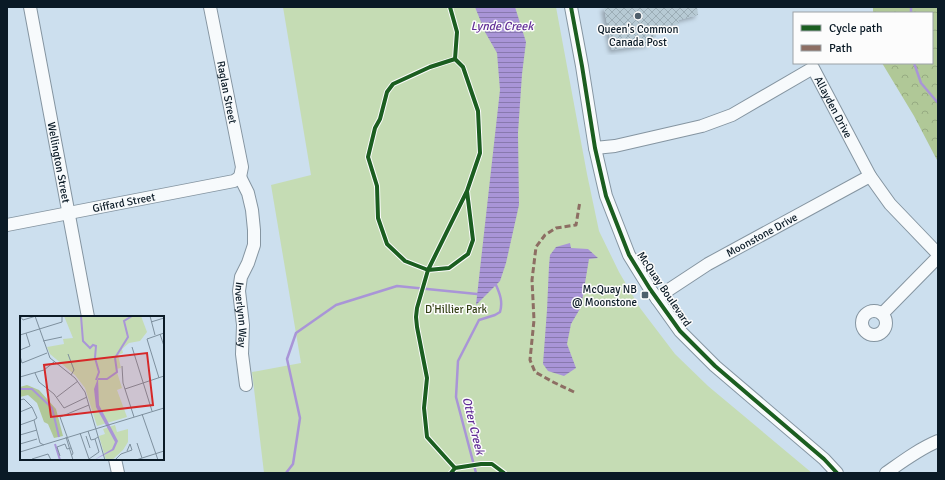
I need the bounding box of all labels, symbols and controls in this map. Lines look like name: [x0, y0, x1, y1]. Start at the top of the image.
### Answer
marker: Queen's Common Canada Post: [633, 11, 643, 21]
legend: [793, 12, 933, 64]
water label: Lynde Creek: [471, 19, 534, 34]
text: Cycle path: [829, 21, 882, 36]
place label: Queen's Common Canada Post: [597, 23, 679, 49]
text: Path: [829, 41, 852, 56]
street label: Raglan Street: [214, 60, 240, 125]
street label: Allayden Drive: [812, 74, 855, 140]
street label: Wellington Street: [45, 121, 73, 204]
street label: Giffard Street: [91, 190, 156, 215]
street label: Moonstone Drive: [724, 210, 800, 259]
street label: McQuay Boulevard: [634, 249, 694, 329]
street label: Inverlynn Way: [233, 281, 250, 349]
place label: McQuay NB @ Moonstone: [572, 283, 637, 309]
marker: McQuay NB @ Moonstone: [640, 290, 650, 300]
park label: D'Hillier Park: [425, 303, 488, 316]
inset map: [20, 316, 164, 460]
water label: Otter Creek: [459, 396, 488, 457]

